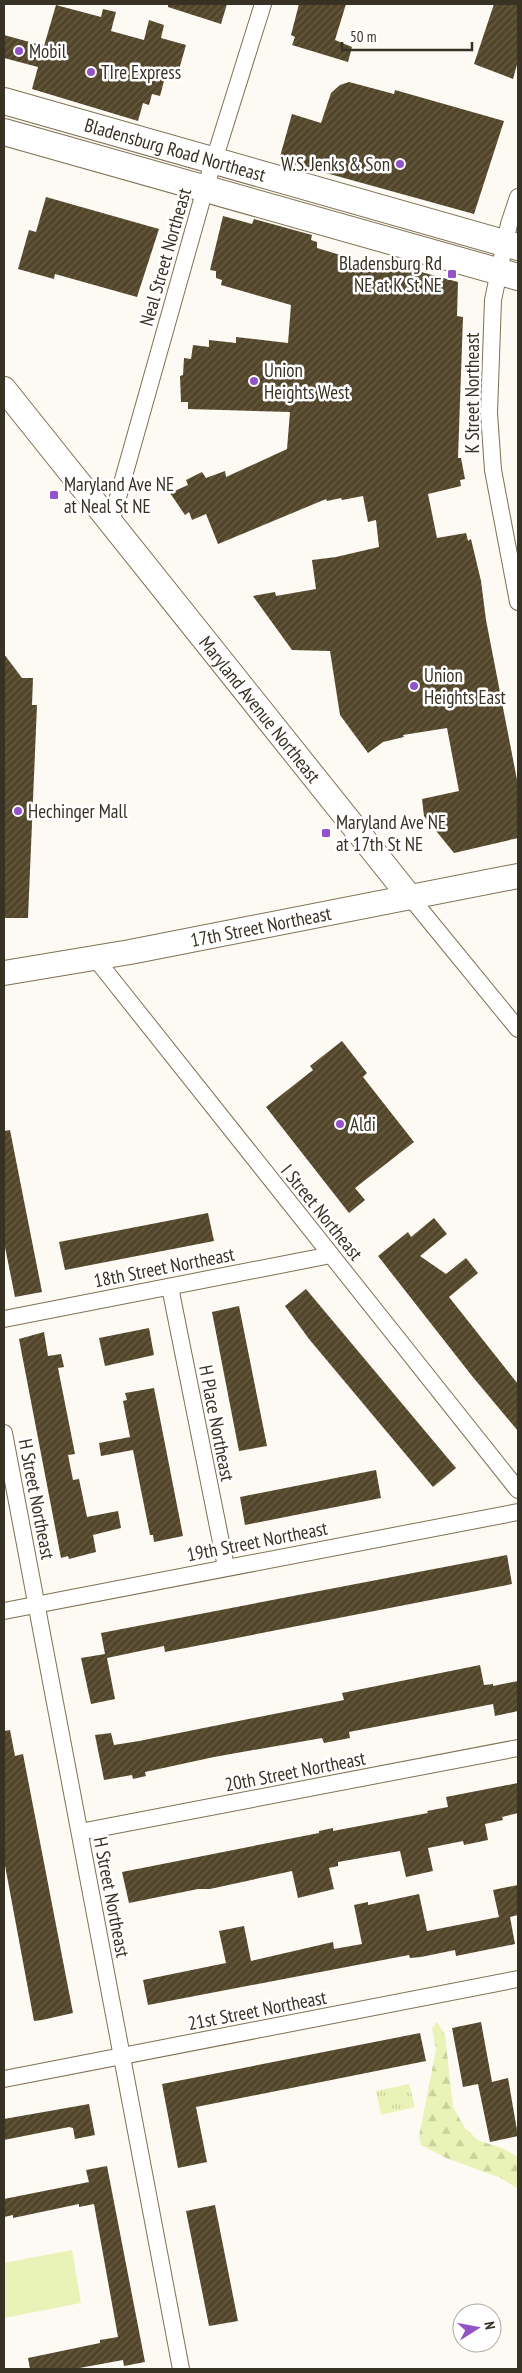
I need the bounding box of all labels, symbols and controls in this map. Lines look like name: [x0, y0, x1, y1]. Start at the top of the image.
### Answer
scale bar: [342, 20, 472, 52]
text: 50 m: [350, 27, 376, 46]
place label: Mobil: [29, 39, 67, 63]
marker: Mobil: [13, 45, 25, 57]
place label: TIre Express: [101, 60, 181, 84]
marker: TIre Express: [85, 66, 97, 78]
street label: Bladensburg Road Northeast: [82, 113, 269, 187]
place label: W.S. Jenks & Son: [281, 152, 390, 176]
marker: W.S. Jenks & Son: [394, 158, 406, 170]
street label: Neal Street Northeast: [134, 185, 196, 329]
place label: Bladensburg Rd NE at K St NE: [339, 251, 442, 297]
marker: Bladensburg Rd NE at K St NE: [446, 268, 458, 280]
street label: K Street Northeast: [460, 332, 484, 454]
place label: Union Heights West: [264, 358, 350, 404]
marker: Union Heights West: [248, 375, 260, 387]
place label: Maryland Ave NE at Neal St NE: [64, 472, 174, 518]
marker: Maryland Ave NE at Neal St NE: [48, 489, 60, 501]
street label: Maryland Avenue Northeast: [194, 631, 326, 788]
place label: Union Heights East: [424, 663, 507, 709]
marker: Union Heights East: [408, 680, 420, 692]
place label: Hechinger Mall: [28, 799, 128, 823]
marker: Hechinger Mall: [12, 805, 24, 817]
place label: Maryland Ave NE at 17th St NE: [336, 810, 446, 856]
marker: Maryland Ave NE at 17th St NE: [320, 827, 332, 839]
street label: 17th Street Northeast: [188, 901, 334, 952]
place label: Aldi: [350, 1112, 376, 1136]
marker: Aldi: [334, 1118, 346, 1130]
street label: I Street Northeast: [276, 1159, 368, 1265]
street label: 18th Street Northeast: [92, 1241, 237, 1292]
street label: H Place Northeast: [194, 1363, 240, 1484]
street label: H Street Northeast: [14, 1437, 61, 1562]
street label: 19th Street Northeast: [185, 1515, 330, 1566]
street label: 20th Street Northeast: [223, 1745, 368, 1796]
street label: H Street Northeast: [89, 1835, 136, 1960]
street label: 21st Street Northeast: [186, 1985, 329, 2035]
north arrow: [452, 2303, 502, 2353]
text: N: [480, 2320, 499, 2331]

